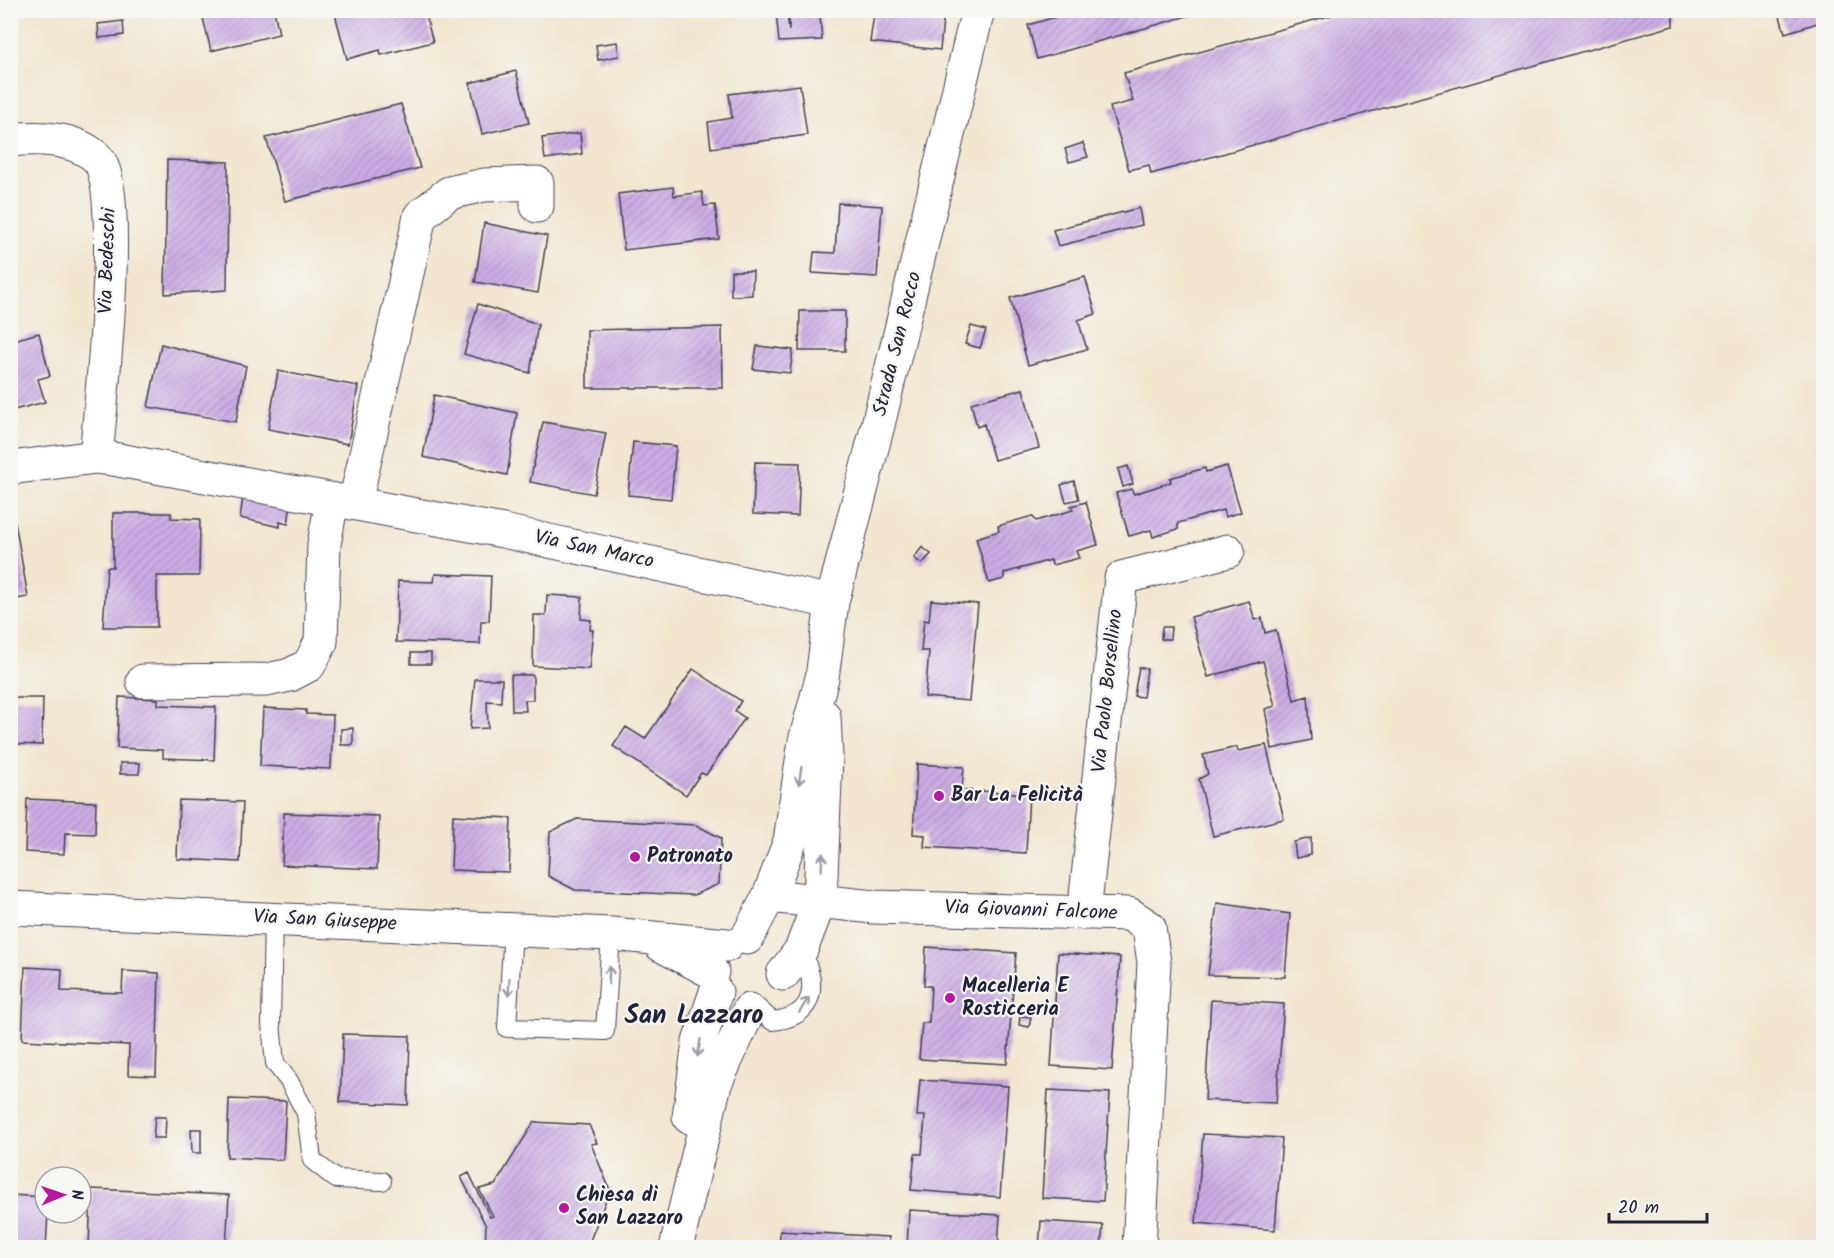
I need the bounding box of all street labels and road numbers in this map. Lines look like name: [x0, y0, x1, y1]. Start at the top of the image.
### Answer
street label: Via Bedeschi: [90, 206, 126, 315]
street label: Strada San Rocco: [865, 268, 931, 420]
street label: Via San Marco: [531, 522, 657, 578]
street label: Via Paolo Borsellino: [1083, 608, 1133, 774]
street label: Via Giovanni Falcone: [944, 892, 1118, 930]
street label: Via San Giuseppe: [252, 901, 398, 941]

